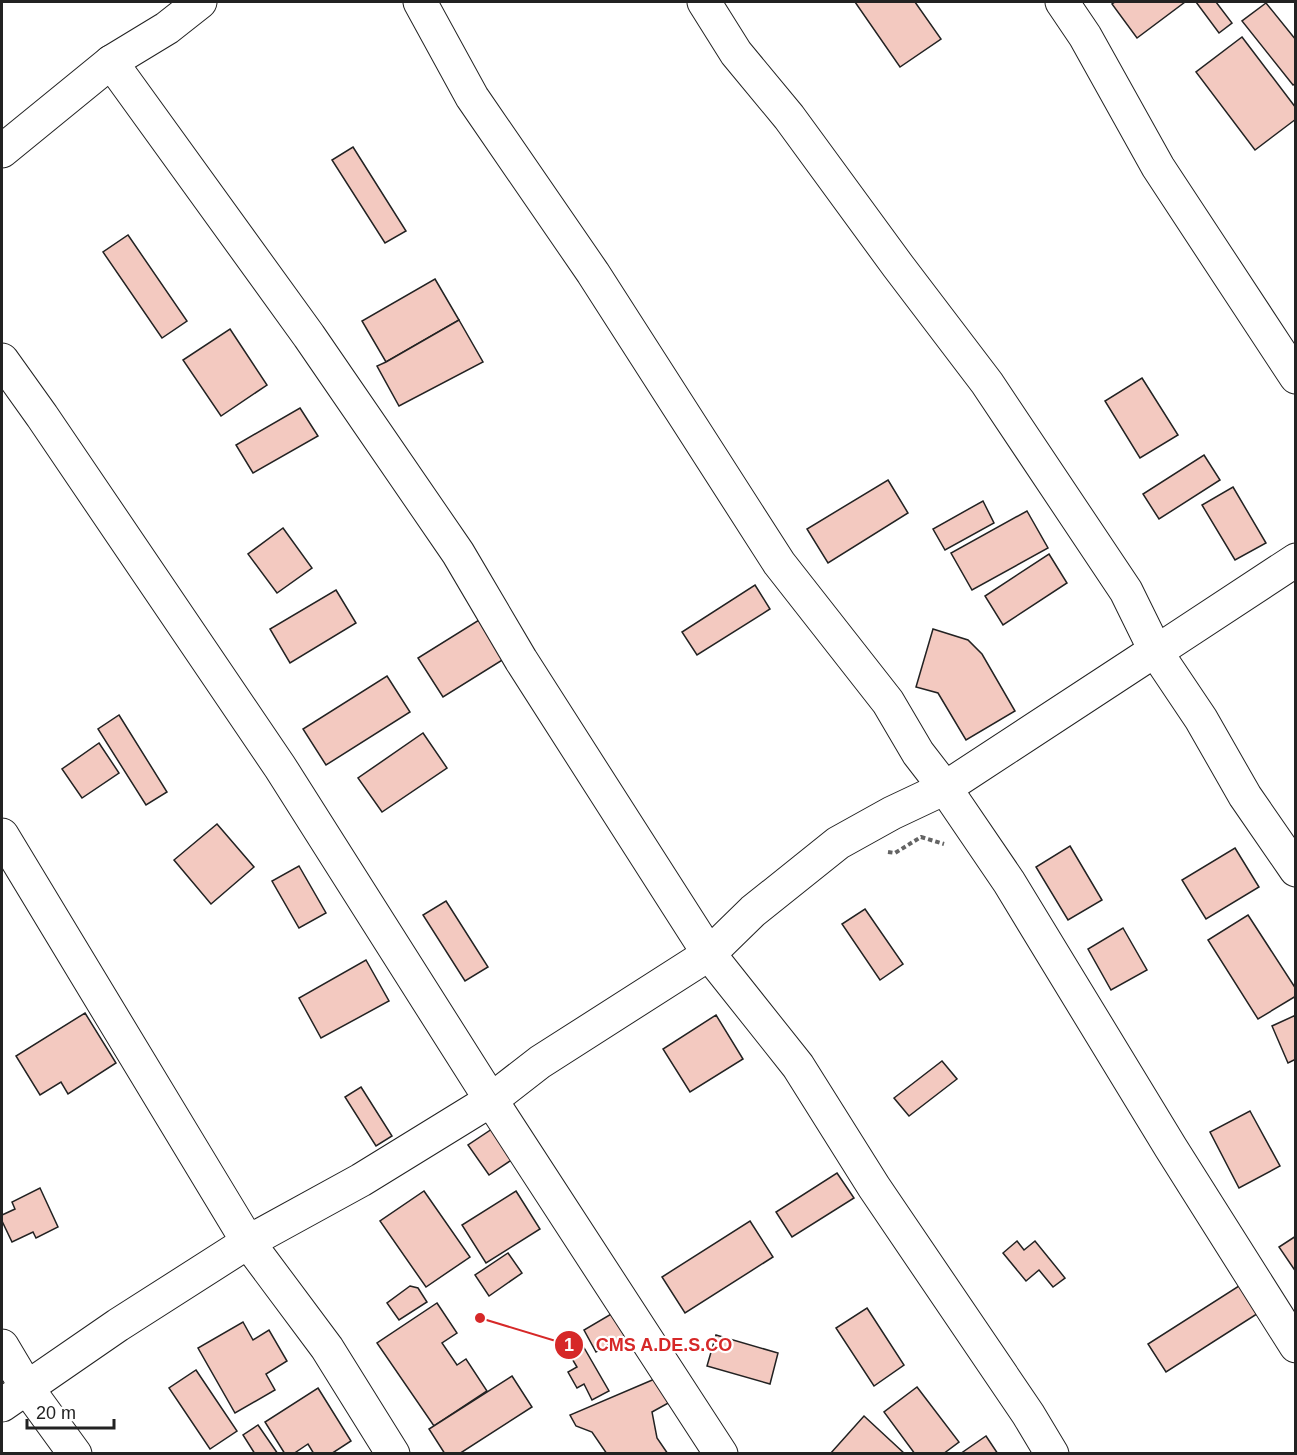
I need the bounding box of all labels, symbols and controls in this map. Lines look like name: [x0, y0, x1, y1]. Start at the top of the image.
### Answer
callout: CMS A.DE.S.CO: [554, 1327, 745, 1363]
text: 1: [564, 1335, 574, 1355]
text: CMS A.DE.S.CO: [596, 1335, 732, 1355]
scale bar: [27, 1392, 114, 1430]
text: 20 m: [36, 1403, 76, 1423]

